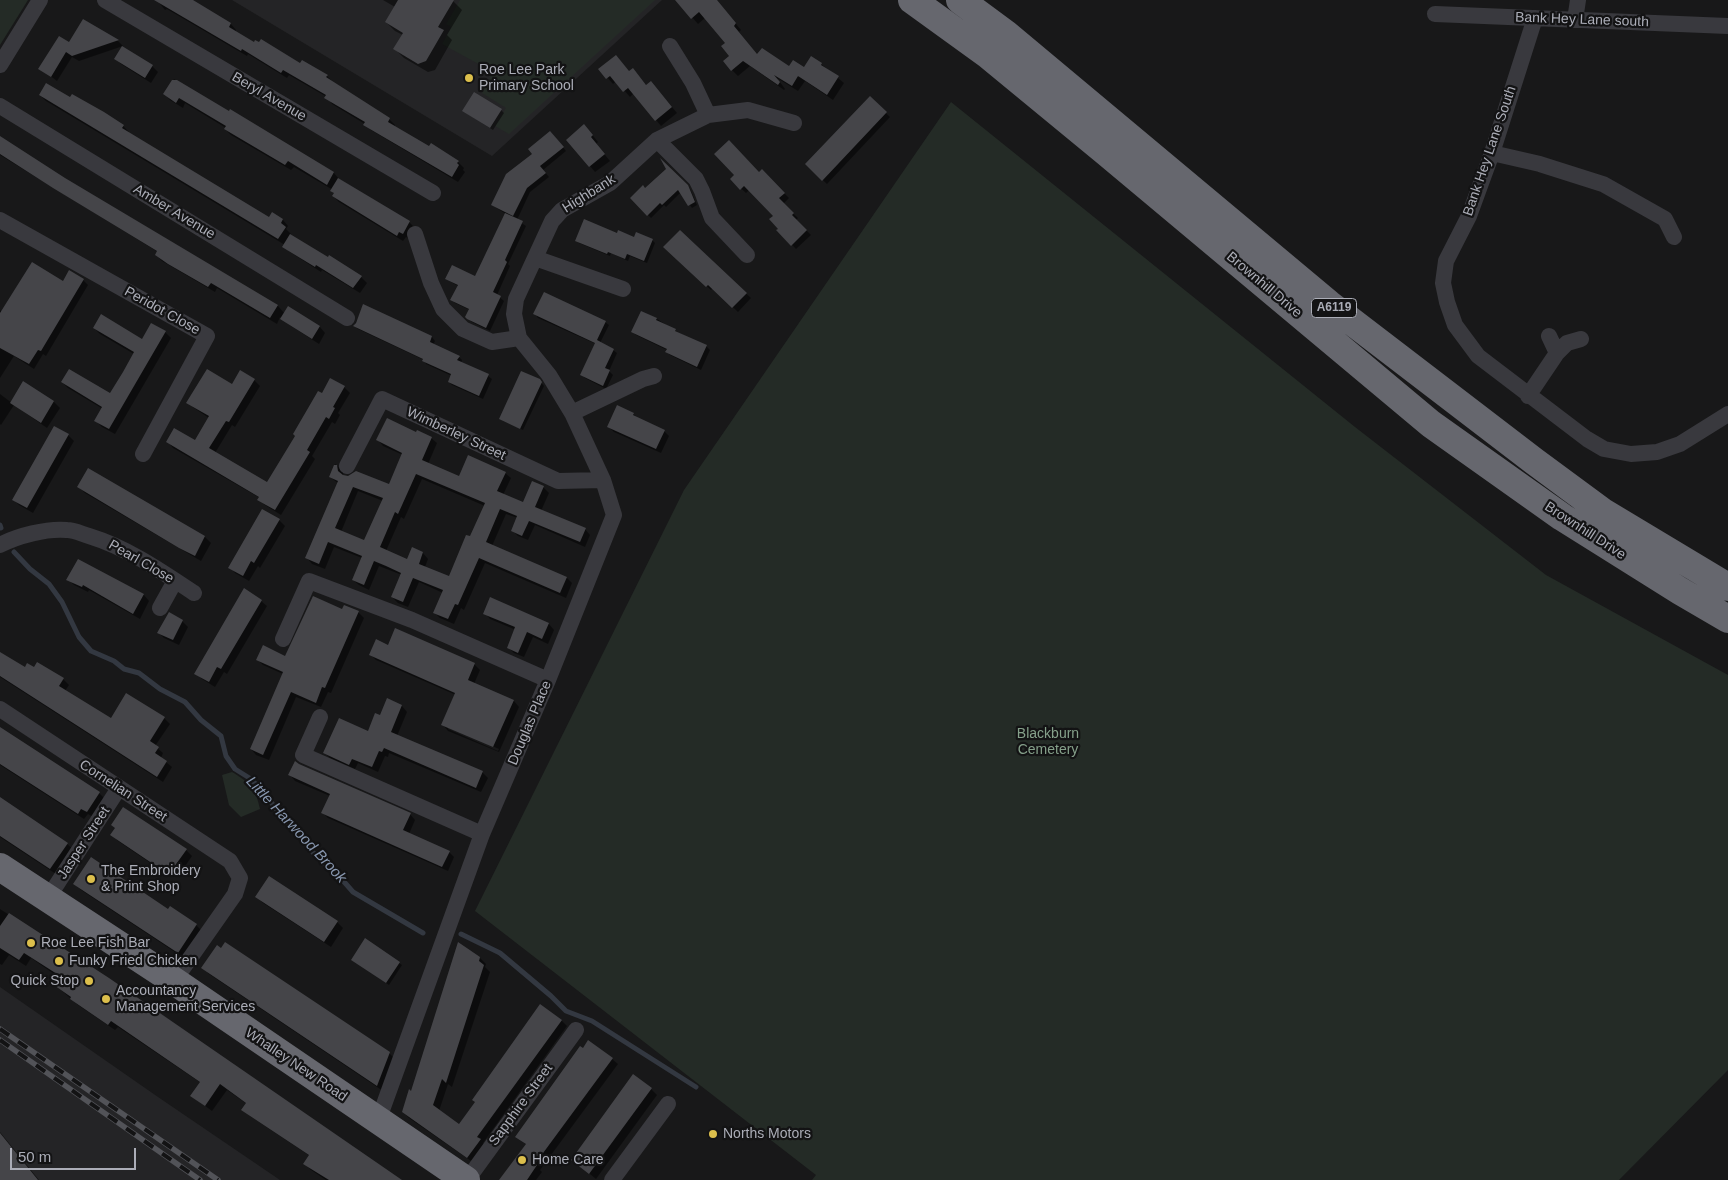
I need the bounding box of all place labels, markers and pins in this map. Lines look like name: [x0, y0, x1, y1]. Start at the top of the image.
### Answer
place label: Roe Lee Park Primary School: [479, 62, 574, 94]
marker: Roe Lee Park Primary School: [463, 72, 475, 84]
place label: The Embroidery & Print Shop: [101, 863, 201, 896]
marker: The Embroidery & Print Shop: [85, 873, 97, 885]
place label: Roe Lee Fish Bar: [41, 935, 150, 951]
marker: Roe Lee Fish Bar: [25, 937, 37, 949]
place label: Funky Fried Chicken: [69, 953, 197, 969]
marker: Funky Fried Chicken: [53, 955, 65, 967]
place label: Quick Stop: [11, 973, 79, 989]
marker: Quick Stop: [83, 975, 95, 987]
place label: Accountancy Management Services: [116, 983, 255, 1016]
marker: Accountancy Management Services: [100, 993, 112, 1005]
place label: Norths Motors: [723, 1126, 811, 1142]
marker: Norths Motors: [707, 1128, 719, 1140]
place label: Home Care: [532, 1152, 604, 1168]
marker: Home Care: [516, 1154, 528, 1166]

